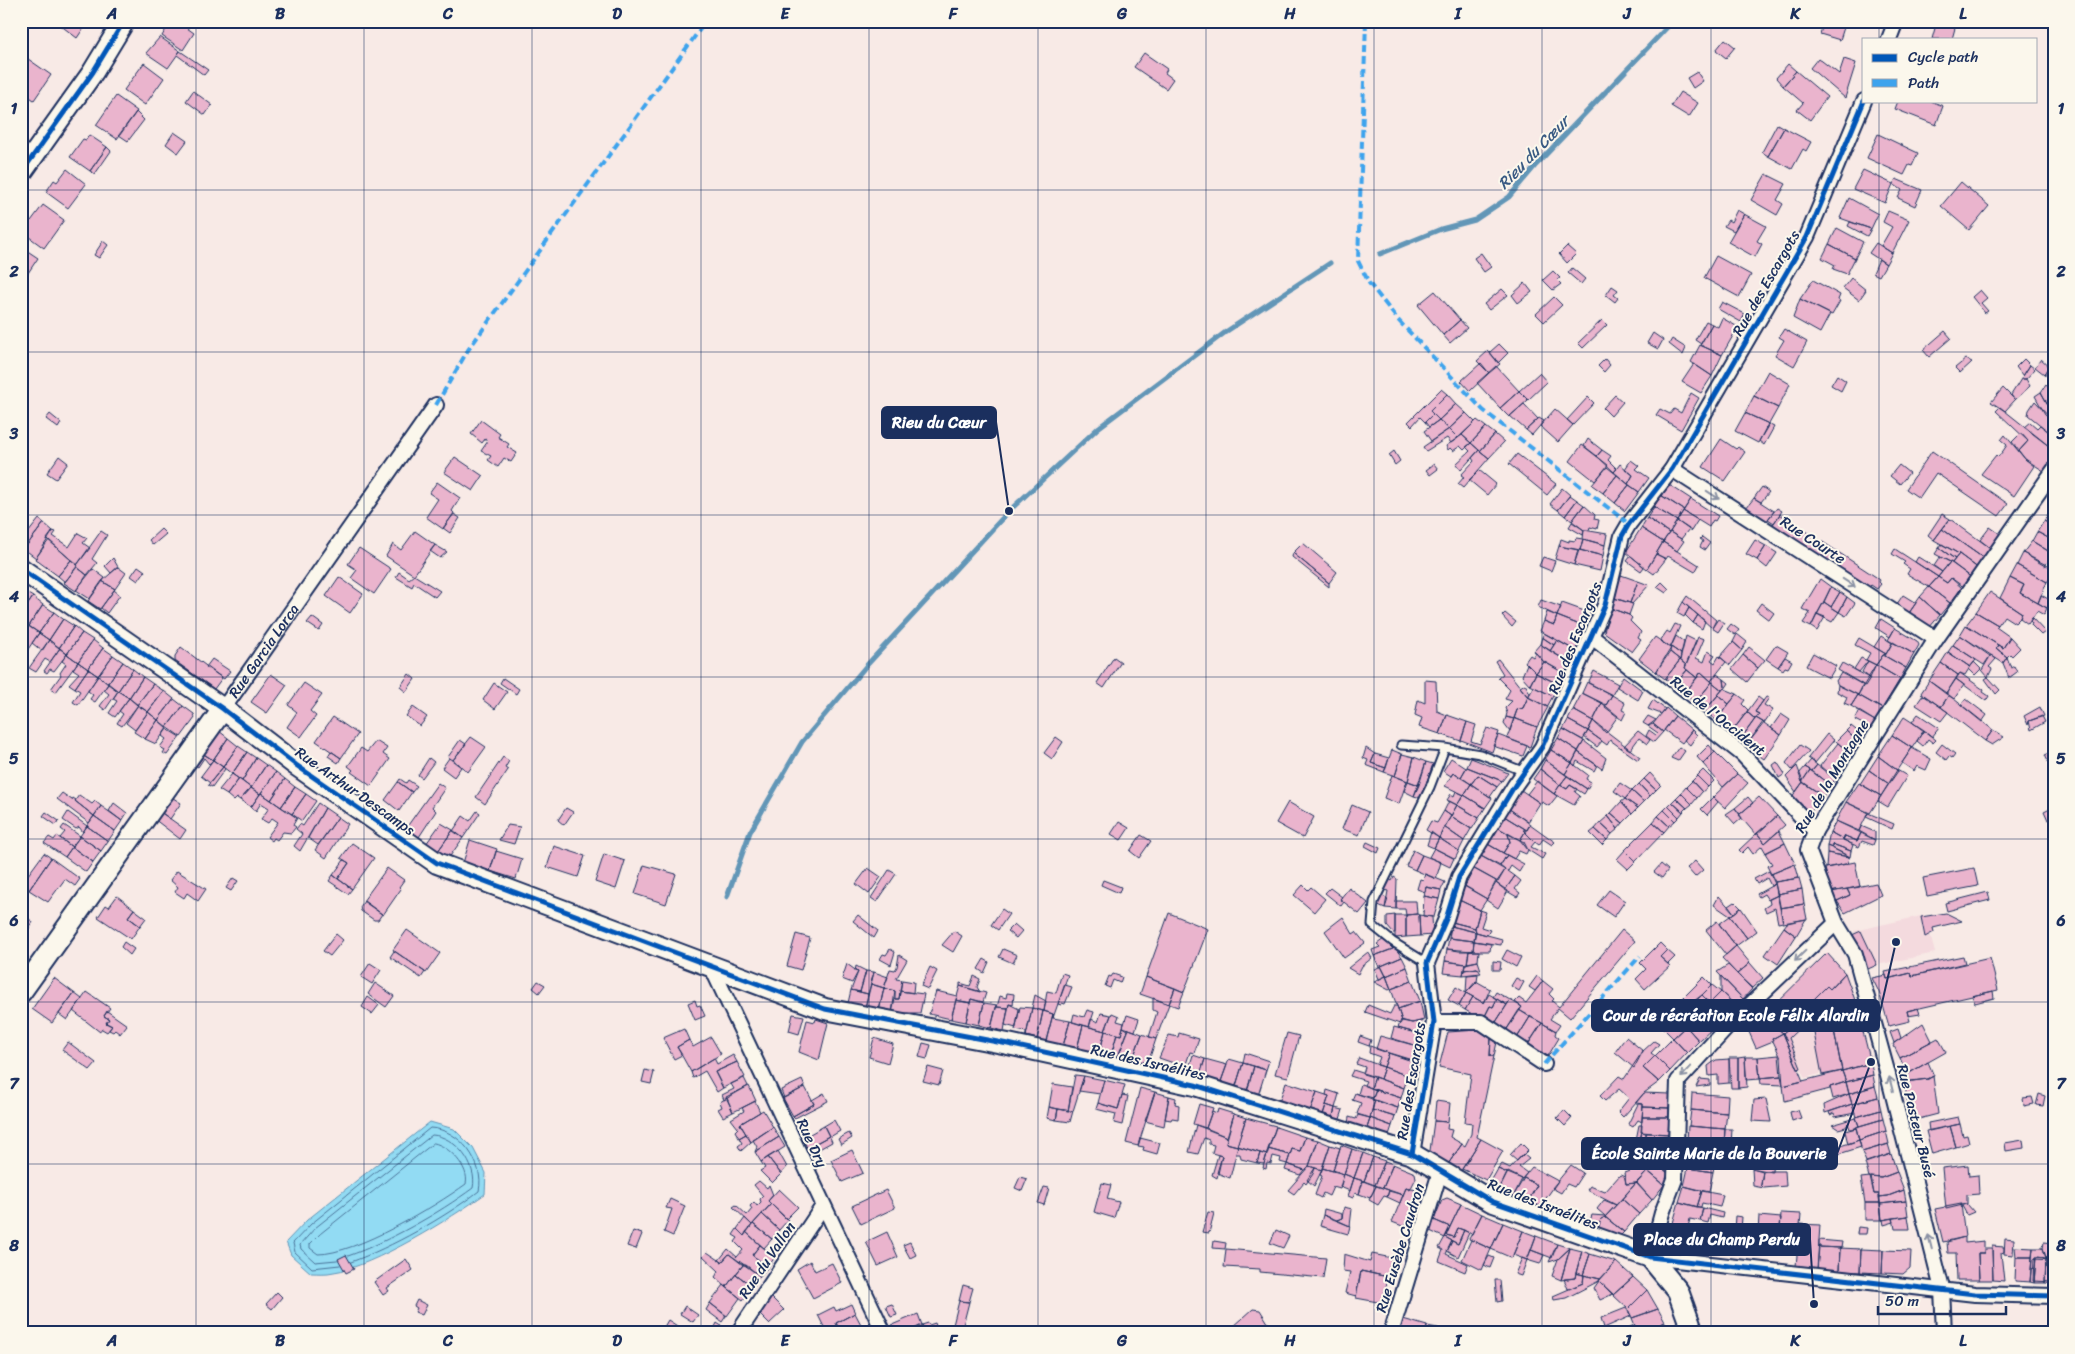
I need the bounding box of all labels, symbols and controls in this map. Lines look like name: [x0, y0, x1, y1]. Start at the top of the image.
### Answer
text: A: [106, 0, 117, 28]
text: B: [275, 0, 286, 28]
text: C: [442, 0, 454, 28]
text: D: [612, 0, 622, 28]
text: E: [781, 0, 791, 28]
text: F: [948, 0, 959, 28]
text: G: [1116, 0, 1128, 28]
text: H: [1283, 0, 1296, 28]
text: I: [1454, 0, 1463, 28]
text: J: [1622, 0, 1632, 28]
text: K: [1789, 0, 1801, 28]
text: L: [1959, 0, 1967, 28]
legend: [1862, 38, 2038, 102]
text: Cycle path: [1908, 44, 1979, 70]
text: Path: [1908, 70, 1939, 96]
text: 1: [11, 94, 18, 123]
text: 1: [2058, 94, 2065, 123]
water label: Rieu du Cœur: [1490, 106, 1579, 196]
street label: Rue des Escargots: [1725, 225, 1807, 341]
text: 2: [8, 257, 19, 286]
text: 2: [2055, 257, 2066, 286]
callout: Rieu du Cœur: [882, 407, 996, 438]
text: Rieu du Cœur: [891, 408, 988, 437]
text: 3: [9, 419, 19, 448]
text: 3: [2056, 419, 2066, 448]
one-way arrow: [1705, 491, 1719, 501]
street label: Rue Courte: [1775, 509, 1851, 571]
street label: Rue des Escargots: [1541, 578, 1609, 698]
one-way arrow: [1842, 579, 1856, 589]
text: 4: [8, 582, 19, 611]
text: 4: [2055, 582, 2066, 611]
street label: Rue Garcia Lorca: [221, 598, 306, 704]
street label: Rue de l'Occident: [1664, 669, 1772, 763]
street label: Rue de la Montagne: [1788, 714, 1877, 838]
street label: Rue Arthur Descamps: [290, 740, 421, 843]
text: 5: [9, 744, 19, 773]
text: 5: [2056, 744, 2066, 773]
text: 6: [8, 906, 19, 935]
text: 6: [2055, 906, 2066, 935]
one-way arrow: [1794, 950, 1807, 962]
callout: Cour de récréation Ecole Félix Alardin: [1592, 1000, 1879, 1031]
text: Cour de récréation Ecole Félix Alardin: [1602, 1001, 1869, 1030]
street label: Rue des Escargots: [1389, 1020, 1433, 1142]
street label: Rue des Israélites: [1088, 1036, 1208, 1088]
street label: Rue Pasteur Busé: [1889, 1061, 1943, 1181]
one-way arrow: [1680, 1065, 1692, 1078]
text: 7: [9, 1069, 20, 1098]
text: 7: [2056, 1069, 2067, 1098]
one-way arrow: [1885, 1077, 1895, 1093]
street label: Rue Dry: [789, 1114, 835, 1172]
callout: École Sainte Marie de la Bouverie: [1582, 1138, 1837, 1169]
text: École Sainte Marie de la Bouverie: [1591, 1139, 1827, 1168]
street label: Rue des Israélites: [1484, 1171, 1602, 1237]
street label: Rue Eusèbe Caudron: [1368, 1180, 1432, 1316]
street label: Rue du Vallon: [732, 1216, 802, 1304]
callout: Place du Champ Perdu: [1634, 1224, 1810, 1255]
text: Place du Champ Perdu: [1644, 1225, 1801, 1254]
text: 8: [8, 1231, 19, 1260]
text: 8: [2055, 1231, 2066, 1260]
one-way arrow: [1925, 1234, 1934, 1250]
scale bar: [1878, 1284, 2005, 1316]
text: 50 m: [1885, 1288, 1920, 1314]
text: A: [106, 1326, 117, 1354]
text: B: [275, 1326, 286, 1354]
text: C: [442, 1326, 454, 1354]
text: D: [612, 1326, 622, 1354]
text: E: [781, 1326, 791, 1354]
text: F: [948, 1326, 959, 1354]
text: G: [1116, 1326, 1128, 1354]
text: H: [1283, 1326, 1296, 1354]
text: I: [1454, 1326, 1463, 1354]
text: J: [1622, 1326, 1632, 1354]
text: K: [1789, 1326, 1801, 1354]
text: L: [1959, 1326, 1967, 1354]

